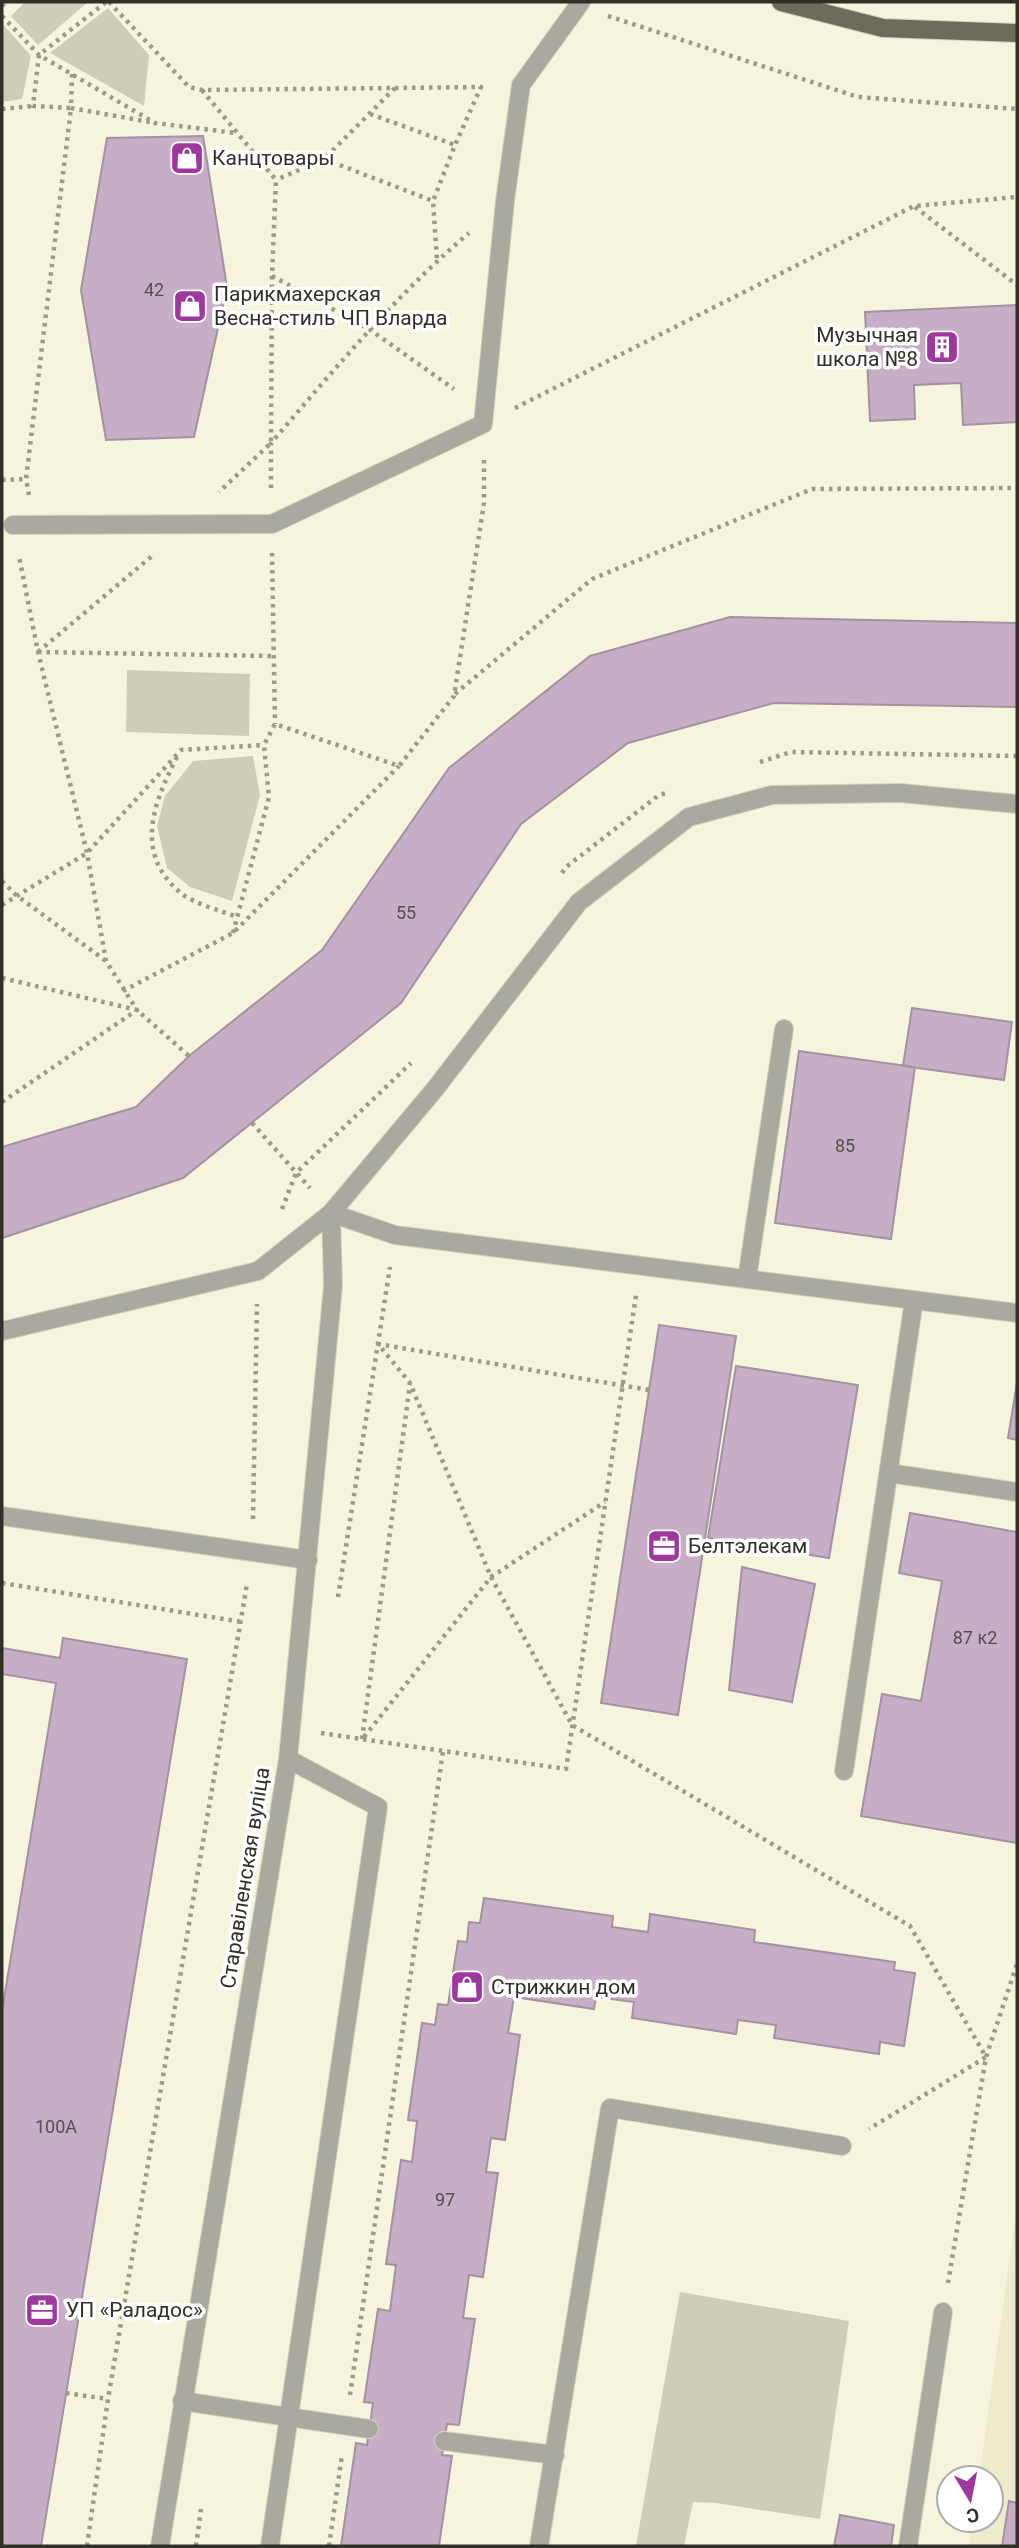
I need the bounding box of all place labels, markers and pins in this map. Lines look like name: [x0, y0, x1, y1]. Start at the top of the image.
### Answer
shop icon: Канцтовары: [168, 139, 206, 177]
place label: Канцтовары: [212, 146, 334, 170]
place label: Парикмахерская Весна-стиль ЧП Вларда: [214, 282, 447, 330]
shop icon: Парикмахерская Весна-стиль ЧП Вларда: [171, 287, 209, 325]
place label: Музычная школа №8: [816, 323, 918, 371]
building icon: Музычная школа №8: [923, 328, 961, 366]
office icon: Белтэлекам: [645, 1527, 683, 1565]
place label: Белтэлекам: [688, 1534, 807, 1558]
shop icon: Стрижкин дом: [448, 1968, 486, 2006]
place label: Стрижкин дом: [491, 1975, 636, 1999]
office icon: УП «Раладос»: [23, 2291, 61, 2329]
place label: УП «Раладос»: [66, 2298, 203, 2322]

